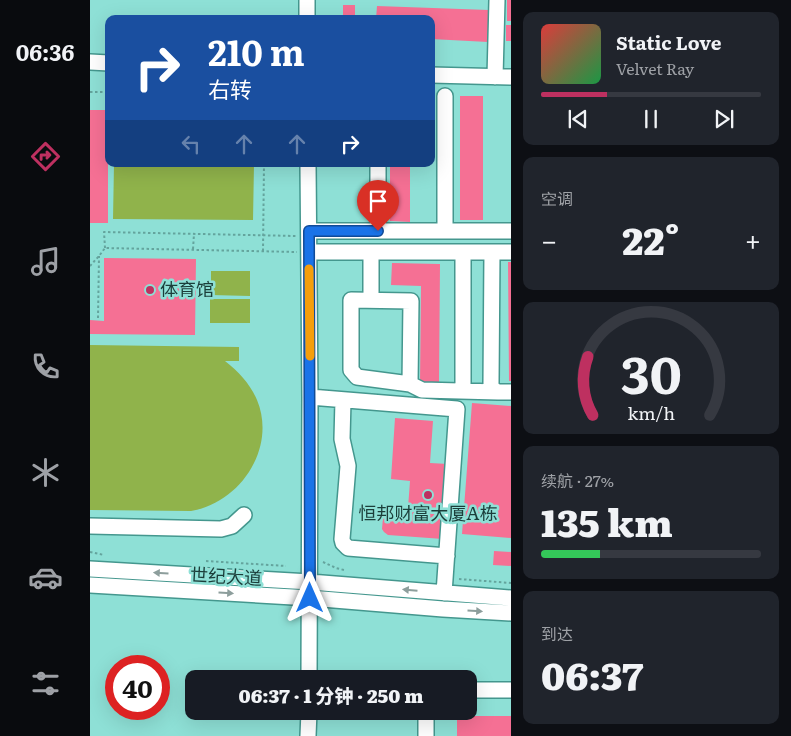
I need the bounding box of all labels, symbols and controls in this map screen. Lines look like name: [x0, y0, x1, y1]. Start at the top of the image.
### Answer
text: 210 m: [208, 25, 305, 77]
text: Static Love: [616, 28, 721, 56]
text: 06:36: [16, 35, 74, 68]
icon: right: [125, 35, 190, 100]
text: Velvet Ray: [616, 56, 694, 80]
text: 右转: [208, 72, 252, 105]
icon: previous: [564, 105, 592, 133]
icon: pause: [637, 105, 665, 133]
icon: next: [710, 105, 738, 133]
icon: left: [177, 130, 205, 158]
icon: ahead: [230, 130, 258, 158]
icon: ahead: [283, 130, 311, 158]
icon: right: [336, 130, 364, 158]
icon: directions: [28, 139, 63, 174]
pin: [357, 180, 399, 231]
text: 空调: [541, 186, 573, 210]
icon: arrive: [364, 187, 392, 215]
text: 22°: [622, 210, 680, 267]
text: −: [541, 218, 557, 260]
text: +: [745, 218, 761, 260]
icon: music: [28, 244, 63, 279]
place label: 体育馆: [160, 275, 214, 302]
marker: 体育馆: [144, 284, 156, 296]
text: 30: [620, 333, 682, 410]
icon: phone: [28, 349, 63, 384]
text: km/h: [627, 399, 675, 426]
icon: climate: [28, 455, 63, 490]
text: 续航 · 27%: [541, 468, 614, 492]
marker: 恒邦财富大厦A栋: [422, 489, 434, 501]
text: 135 km: [541, 492, 673, 549]
place label: 恒邦财富大厦A栋: [358, 499, 498, 526]
icon: car: [28, 560, 63, 595]
street label: 世纪大道: [189, 560, 263, 591]
one-way arrow: [152, 569, 168, 577]
position arrow: [283, 571, 335, 623]
one-way arrow: [402, 586, 418, 594]
one-way arrow: [218, 590, 234, 598]
one-way arrow: [468, 607, 484, 615]
text: 到达: [541, 621, 573, 645]
text: 06:37: [541, 645, 643, 702]
speed limit sign: 40: [105, 655, 170, 720]
icon: filters: [28, 666, 63, 701]
text: 06:37 · 1 分钟 · 250 m: [239, 681, 423, 709]

